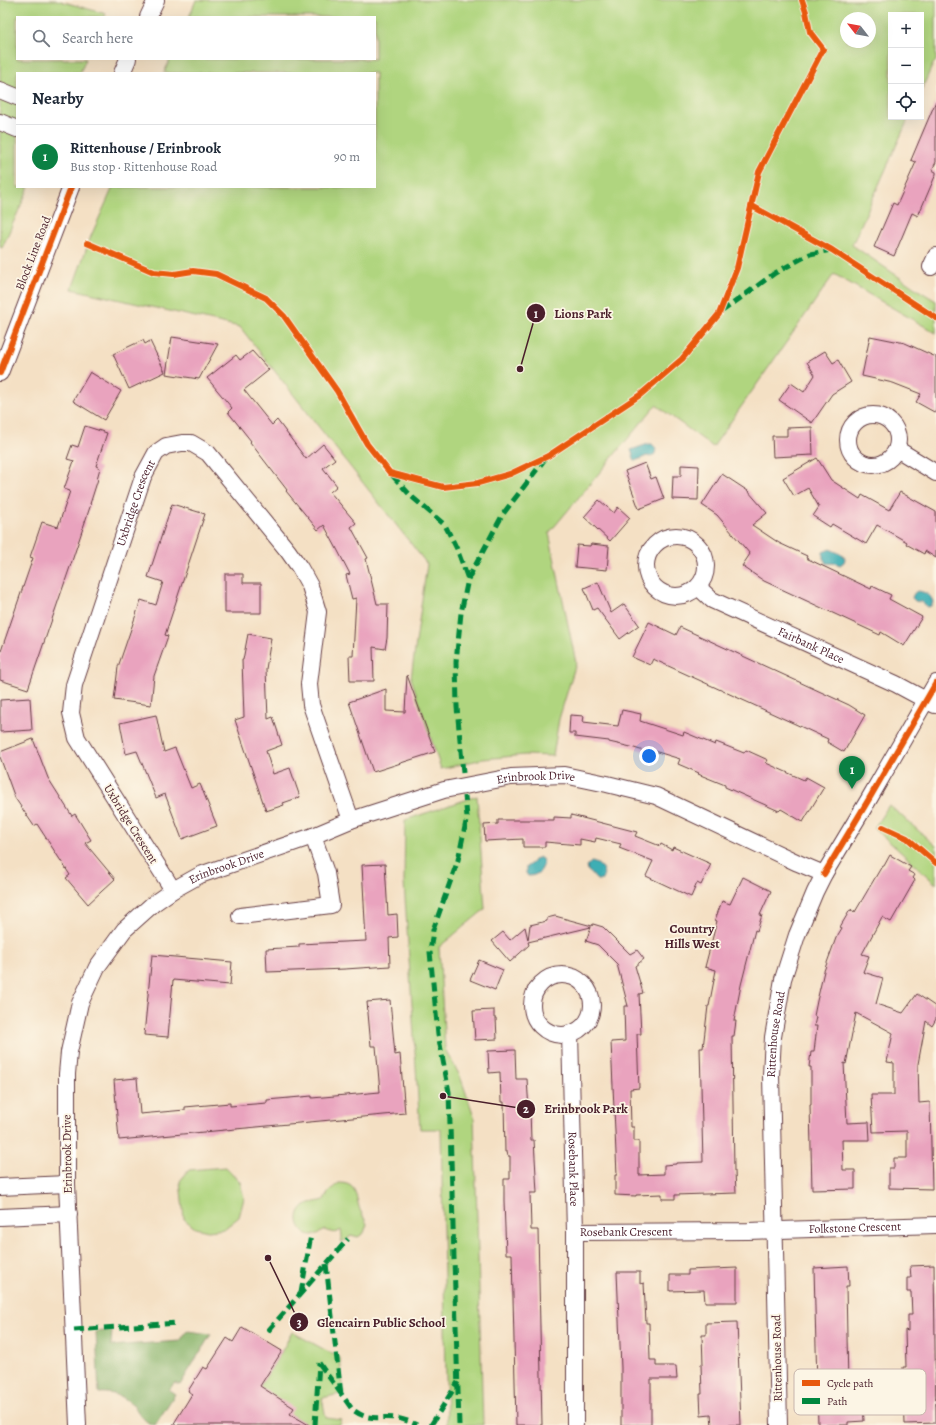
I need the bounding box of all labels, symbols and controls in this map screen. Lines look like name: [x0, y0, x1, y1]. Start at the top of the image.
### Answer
north arrow: [840, 12, 876, 48]
map controls: [888, 12, 924, 120]
button: +: [888, 12, 924, 48]
search box: [16, 16, 376, 60]
icon: search: [30, 27, 52, 49]
text: Search here: [62, 28, 133, 48]
button: −: [888, 48, 924, 84]
button: locate: [888, 84, 924, 120]
text: Nearby: [32, 87, 83, 110]
text: Rittenhouse / Erinbrook: [70, 138, 221, 158]
text: 1: [43, 148, 47, 165]
text: 90 m: [334, 148, 360, 165]
text: Bus stop · Rittenhouse Road: [70, 158, 217, 175]
street label: Block Line Road: [12, 213, 55, 292]
callout: Lions Park: [526, 301, 620, 326]
text: Lions Park: [554, 305, 612, 322]
text: 1: [534, 306, 539, 322]
street label: Uxbridge Crescent: [113, 457, 159, 548]
street label: Fairbank Place: [775, 623, 847, 667]
your location: [639, 746, 659, 766]
pin: 1: [839, 756, 865, 789]
street label: Erinbrook Drive: [495, 767, 577, 788]
street label: Uxbridge Crescent: [100, 781, 162, 867]
street label: Erinbrook Drive: [186, 846, 266, 888]
district label: Country Hills West: [664, 920, 720, 952]
street label: Rittenhouse Road: [763, 989, 789, 1078]
callout: Erinbrook Park: [516, 1096, 636, 1121]
text: Erinbrook Park: [544, 1100, 628, 1117]
text: 2: [523, 1101, 529, 1117]
street label: Erinbrook Drive: [58, 1114, 76, 1194]
street label: Rosebank Place: [564, 1131, 582, 1207]
street label: Folkstone Crescent: [808, 1218, 901, 1237]
street label: Rosebank Crescent: [580, 1223, 672, 1240]
callout: Glencairn Public School: [289, 1310, 453, 1335]
text: Glencairn Public School: [317, 1314, 446, 1331]
street label: Rittenhouse Road: [768, 1314, 786, 1402]
text: 3: [296, 1315, 302, 1331]
legend: [794, 1369, 926, 1415]
text: Cycle path: [827, 1376, 874, 1391]
text: Path: [827, 1394, 848, 1409]

